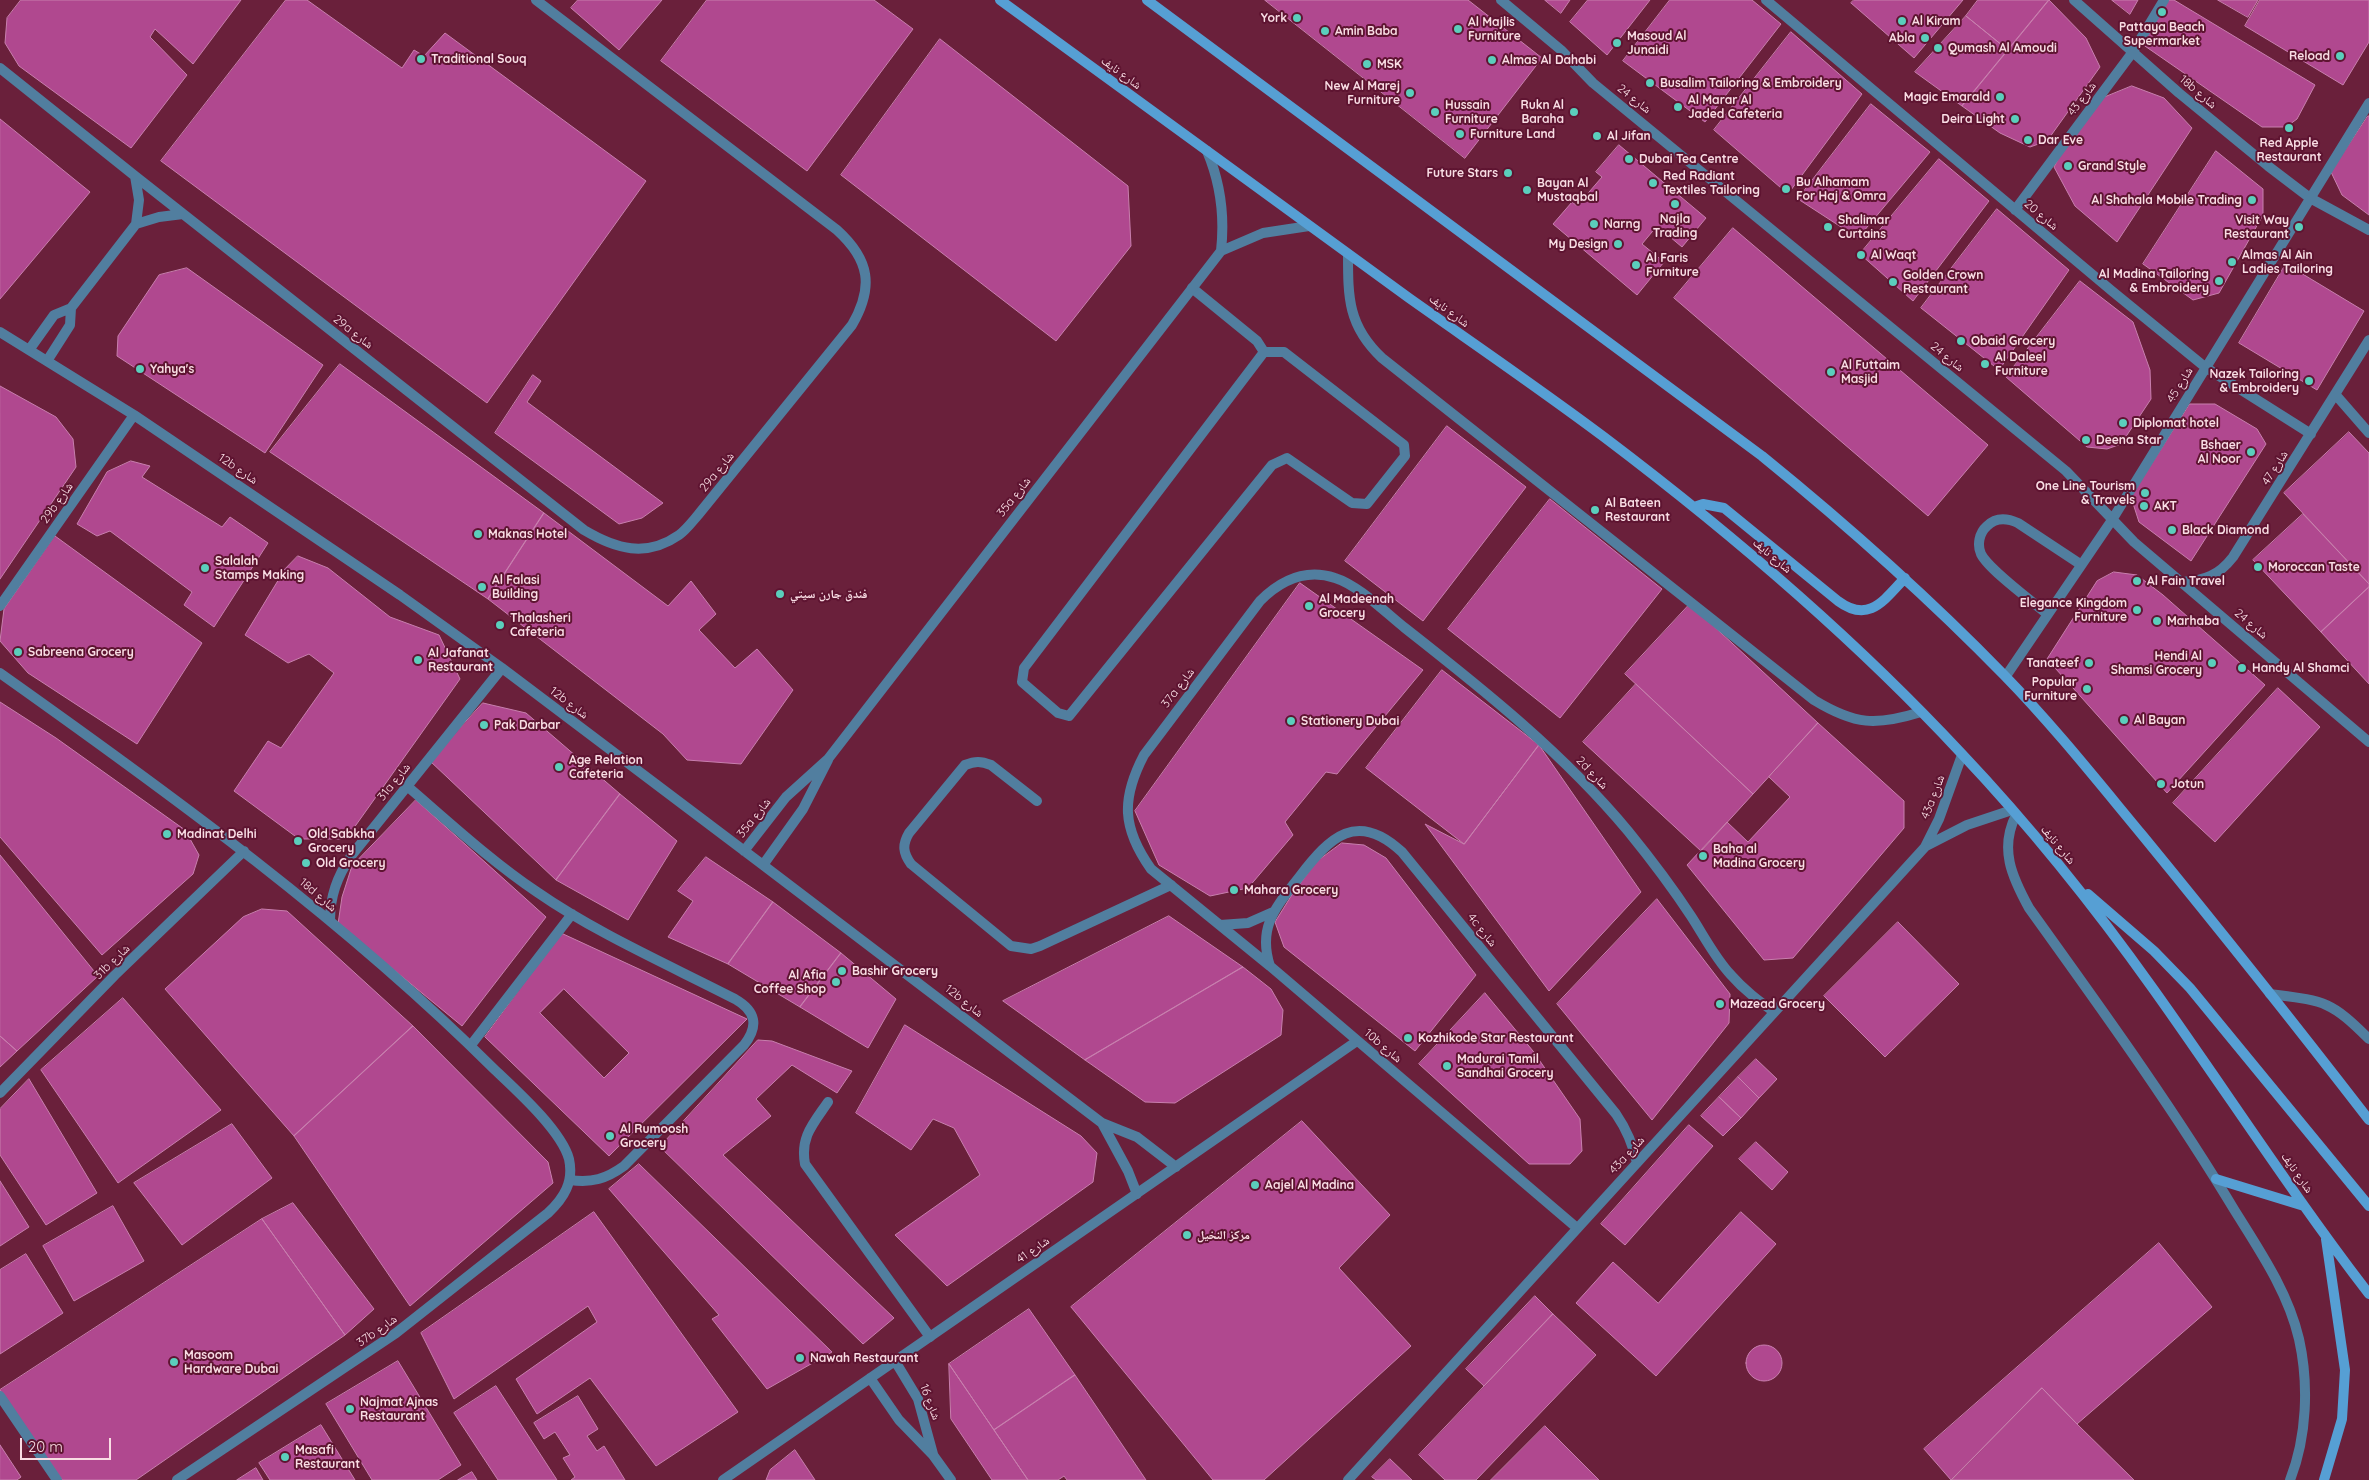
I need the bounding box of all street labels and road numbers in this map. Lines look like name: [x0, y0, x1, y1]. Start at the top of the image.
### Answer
street label: شارع نايف: [1098, 54, 1144, 92]
street label: 18b شارع: [2176, 72, 2220, 112]
street label: شارع 43: [2065, 79, 2099, 119]
street label: شارع 24: [1614, 81, 1654, 117]
street label: شارع 20: [2021, 197, 2061, 233]
street label: شارع نايف: [1426, 292, 1472, 330]
street label: 29a شارع: [330, 312, 376, 352]
street label: شارع 24: [1927, 339, 1967, 375]
street label: شارع 45: [2164, 365, 2196, 405]
street label: شارع 47: [2259, 448, 2291, 488]
street label: 29a شارع: [697, 449, 737, 495]
street label: 12b شارع: [216, 451, 260, 487]
street label: 35a شارع: [994, 474, 1034, 520]
street label: 29b شارع: [38, 480, 76, 526]
street label: شارع نايف: [1750, 536, 1794, 576]
street label: شارع 24: [2231, 606, 2271, 642]
street label: 37a شارع: [1158, 665, 1198, 711]
street label: 12b شارع: [547, 684, 591, 722]
street label: 2d شارع: [1573, 754, 1611, 792]
street label: 31a شارع: [375, 760, 413, 804]
street label: 43a شارع: [1918, 773, 1948, 821]
street label: 35a شارع: [734, 795, 774, 841]
street label: شارع نايف: [2038, 823, 2078, 867]
street label: 18d شارع: [296, 875, 340, 915]
street label: 4c شارع: [1464, 910, 1500, 950]
street label: 31b شارع: [91, 942, 133, 982]
street label: 12b شارع: [942, 982, 986, 1020]
street label: 10b شارع: [1361, 1026, 1405, 1066]
street label: 43a شارع: [1606, 1133, 1648, 1177]
street label: شارع نايف: [2278, 1150, 2316, 1196]
street label: شارع 41: [1014, 1234, 1052, 1266]
street label: 37b شارع: [354, 1312, 400, 1350]
street label: شارع 16: [917, 1382, 943, 1422]

